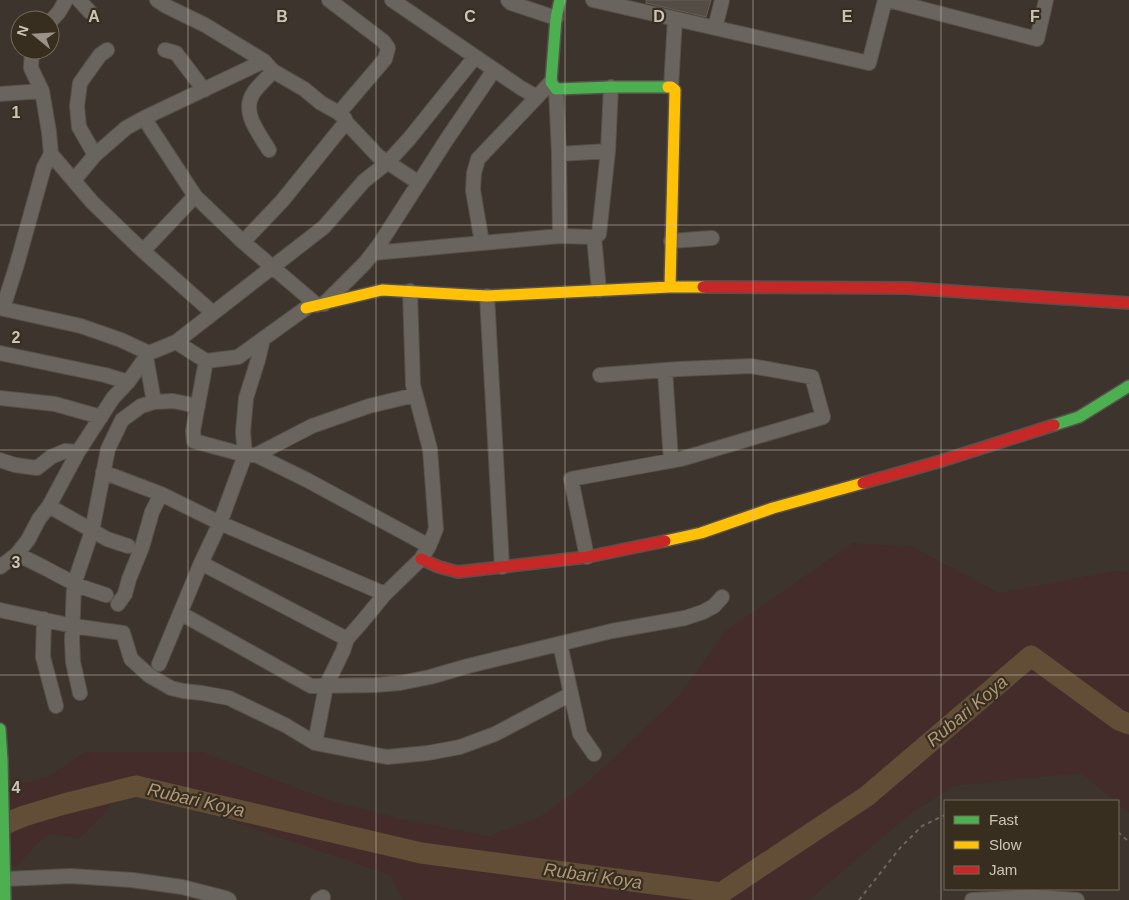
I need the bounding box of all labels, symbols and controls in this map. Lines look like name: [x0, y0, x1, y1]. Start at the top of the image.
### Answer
text: A: [88, 8, 100, 25]
text: B: [276, 8, 288, 25]
text: C: [464, 8, 476, 25]
text: D: [653, 8, 665, 25]
text: E: [842, 8, 853, 25]
text: F: [1030, 8, 1040, 25]
north arrow: [10, 10, 60, 60]
text: N: [13, 24, 32, 38]
text: 1: [12, 104, 21, 121]
text: 2: [12, 329, 21, 346]
text: 3: [12, 554, 21, 571]
water label: Rubari Koya: [923, 672, 1011, 750]
text: 4: [12, 779, 21, 796]
water label: Rubari Koya: [145, 779, 247, 821]
legend: [944, 800, 1119, 890]
text: Fast: [989, 811, 1019, 828]
text: Slow: [989, 836, 1022, 853]
water label: Rubari Koya: [543, 859, 643, 893]
text: Jam: [989, 861, 1017, 878]

